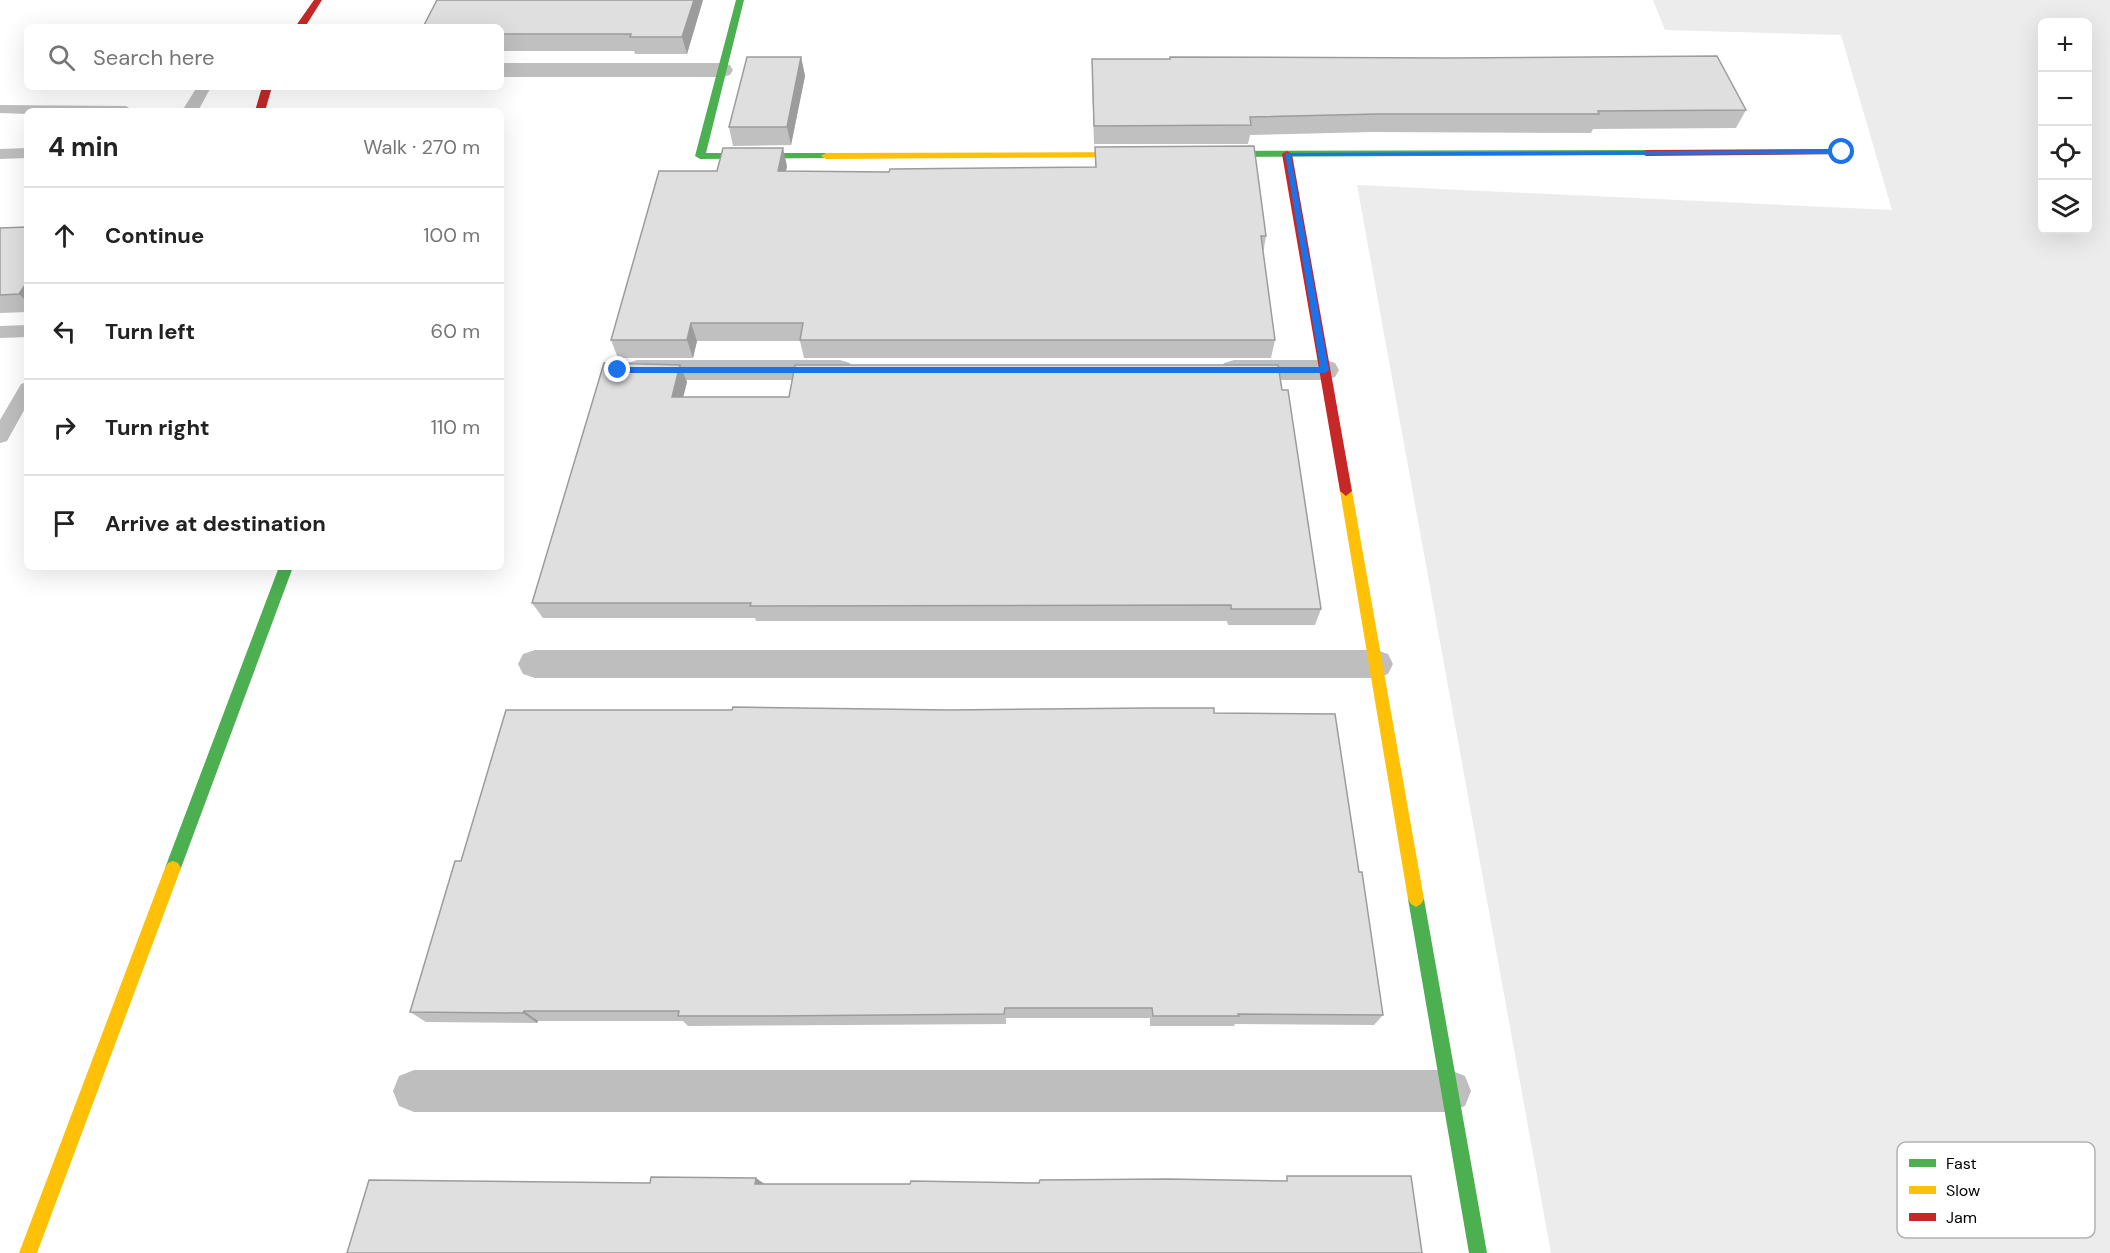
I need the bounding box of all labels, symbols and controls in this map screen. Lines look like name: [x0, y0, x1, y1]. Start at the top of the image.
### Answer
map controls: [2038, 18, 2092, 234]
button: +: [2038, 18, 2092, 72]
search box: [24, 24, 504, 90]
icon: search: [45, 41, 78, 74]
text: Search here: [93, 43, 214, 72]
button: −: [2038, 72, 2092, 126]
button: locate: [2038, 126, 2092, 180]
text: 4 min: [48, 130, 119, 164]
text: Walk · 270 m: [363, 134, 480, 160]
route start: [1828, 138, 1854, 164]
button: layers: [2038, 180, 2092, 234]
icon: ahead: [48, 219, 81, 252]
text: Continue: [105, 221, 204, 250]
text: 100 m: [423, 222, 480, 248]
icon: left: [48, 315, 81, 348]
text: Turn left: [105, 317, 195, 346]
text: 60 m: [431, 318, 480, 344]
route end: [604, 356, 630, 382]
icon: right: [48, 411, 81, 444]
text: Turn right: [105, 413, 210, 442]
text: 110 m: [431, 414, 480, 440]
icon: arrive: [48, 507, 81, 540]
text: Arrive at destination: [105, 509, 326, 538]
legend: [1897, 1142, 2095, 1238]
text: Fast: [1946, 1153, 1977, 1174]
text: Slow: [1946, 1180, 1980, 1201]
text: Jam: [1946, 1207, 1977, 1228]

